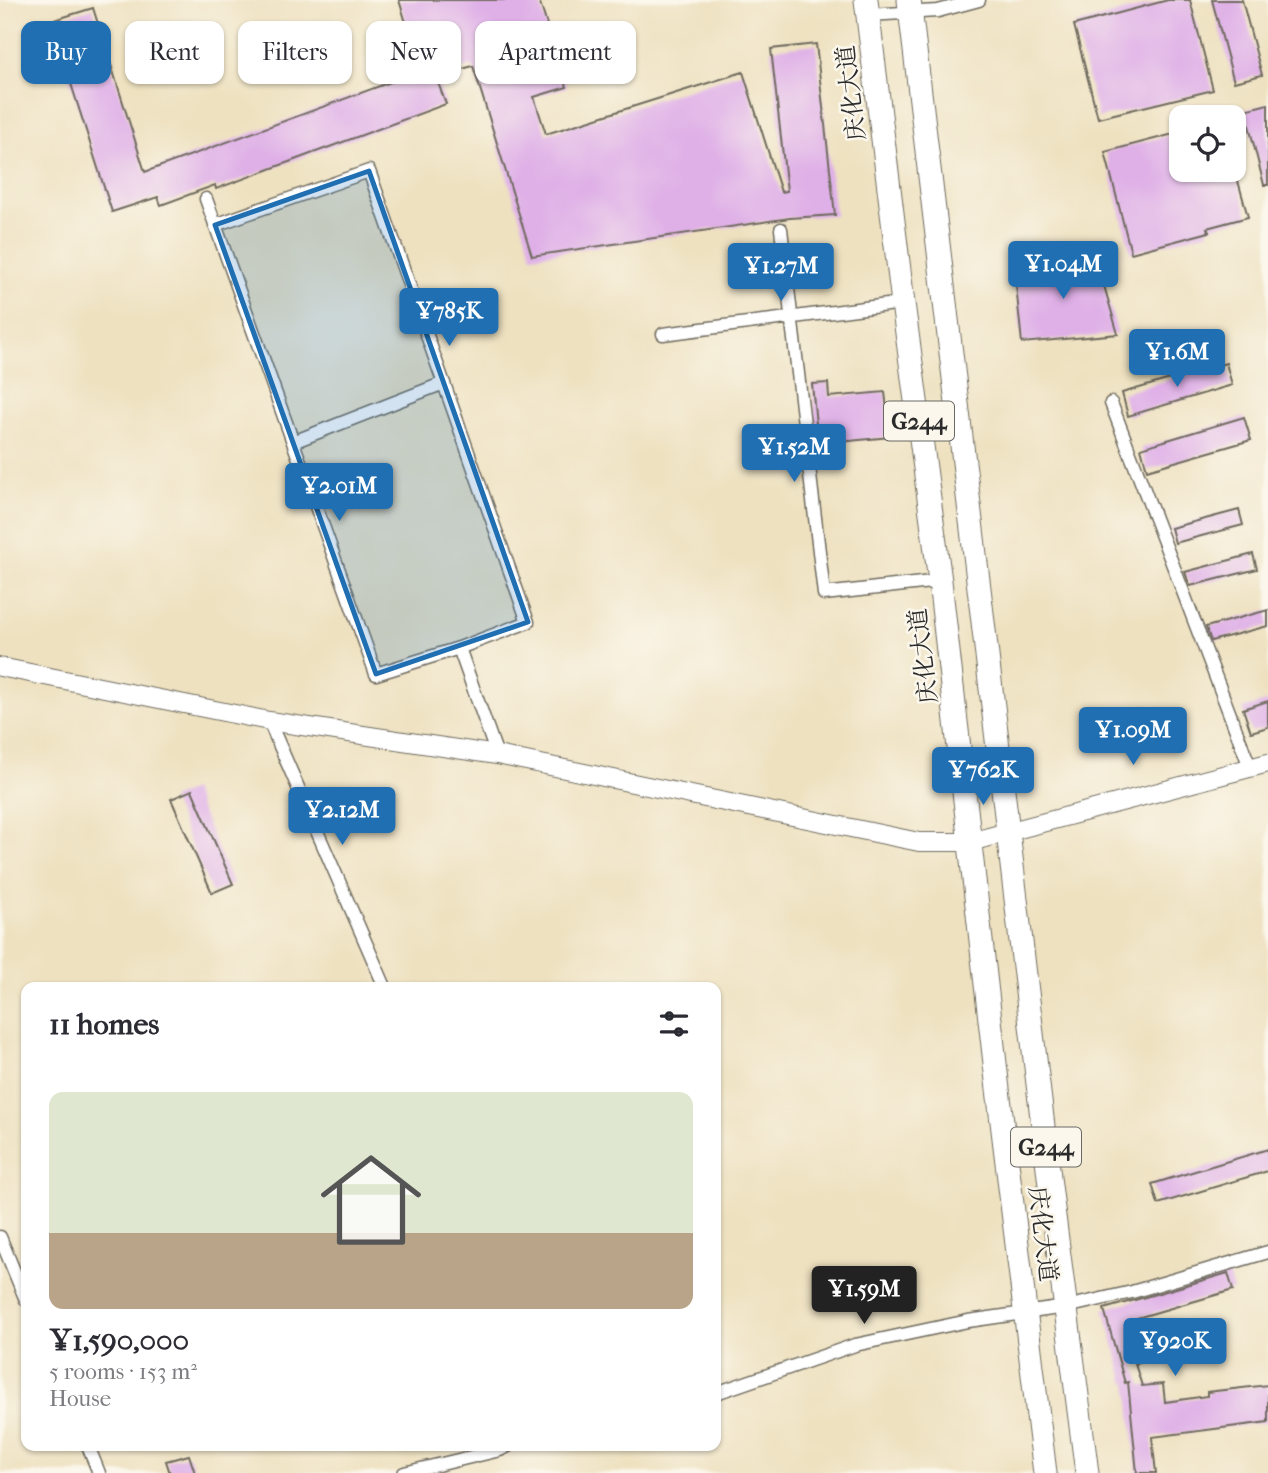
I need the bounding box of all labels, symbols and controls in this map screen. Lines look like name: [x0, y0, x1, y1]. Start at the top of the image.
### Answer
chip: Buy: [21, 21, 111, 84]
chip: Rent: [125, 21, 224, 84]
chip: Filters: [238, 21, 352, 84]
chip: New: [366, 21, 461, 84]
chip: Apartment: [475, 21, 636, 84]
street label: 庆化大道: [831, 44, 871, 142]
map controls: [1169, 105, 1246, 182]
button: locate: [1169, 105, 1246, 182]
pin: ¥1.04M: [1006, 242, 1120, 301]
pin: ¥1.27M: [724, 244, 838, 303]
text: ¥1.04M: [1024, 250, 1102, 277]
text: ¥1.27M: [744, 252, 818, 279]
pin: ¥785K: [400, 288, 498, 348]
text: ¥785K: [415, 297, 483, 324]
pin: ¥1.6M: [1128, 330, 1226, 389]
text: ¥1.6M: [1145, 338, 1209, 365]
road number: G244: [884, 402, 954, 440]
pin: ¥1.52M: [737, 424, 851, 484]
text: ¥1.52M: [758, 433, 830, 460]
pin: ¥2.01M: [282, 463, 396, 523]
text: ¥2.01M: [301, 472, 377, 499]
street label: 庆化大道: [903, 607, 943, 705]
pin: ¥1.09M: [1076, 708, 1190, 767]
text: ¥1.09M: [1095, 716, 1171, 743]
pin: ¥762K: [934, 748, 1032, 807]
text: ¥762K: [948, 756, 1018, 783]
pin: ¥2.12M: [285, 788, 399, 847]
text: ¥2.12M: [304, 796, 380, 823]
icon: filters: [655, 1005, 693, 1043]
text: 11 homes: [49, 1007, 159, 1042]
road number: G244: [1011, 1128, 1081, 1166]
icon: home: [308, 1137, 434, 1263]
street label: 庆化大道: [1023, 1185, 1063, 1283]
pin: ¥1.59M: [807, 1266, 921, 1326]
text: ¥1.59M: [828, 1275, 900, 1302]
pin: ¥920K: [1126, 1318, 1224, 1378]
text: ¥1,590,000: [49, 1323, 189, 1358]
text: ¥920K: [1139, 1327, 1211, 1354]
text: 5 rooms · 153 m²: [49, 1358, 197, 1385]
text: House: [49, 1385, 111, 1412]

